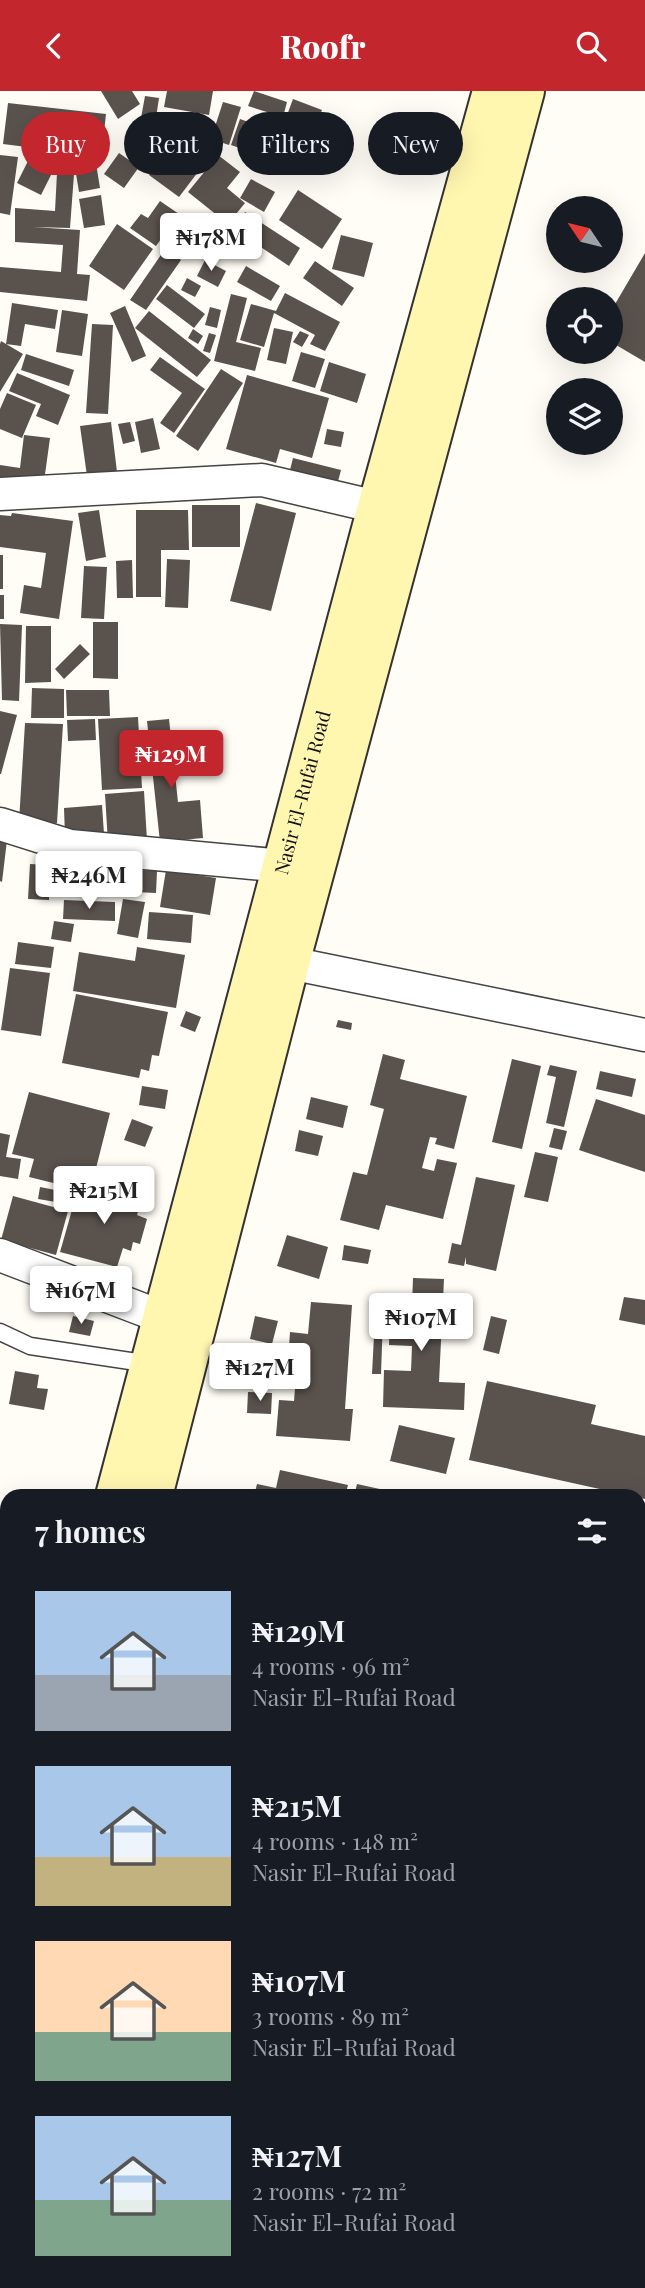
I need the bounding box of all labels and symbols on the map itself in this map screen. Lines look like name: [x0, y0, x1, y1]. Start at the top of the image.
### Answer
north arrow: [546, 196, 623, 273]
pin: ₦178M: [162, 213, 260, 273]
street label: Nasir El-Rufai Road: [267, 707, 336, 877]
pin: ₦129M: [122, 731, 220, 790]
pin: ₦246M: [40, 851, 138, 911]
pin: ₦215M: [55, 1167, 153, 1226]
pin: ₦167M: [32, 1267, 130, 1326]
pin: ₦107M: [372, 1293, 470, 1353]
pin: ₦127M: [211, 1343, 309, 1403]

